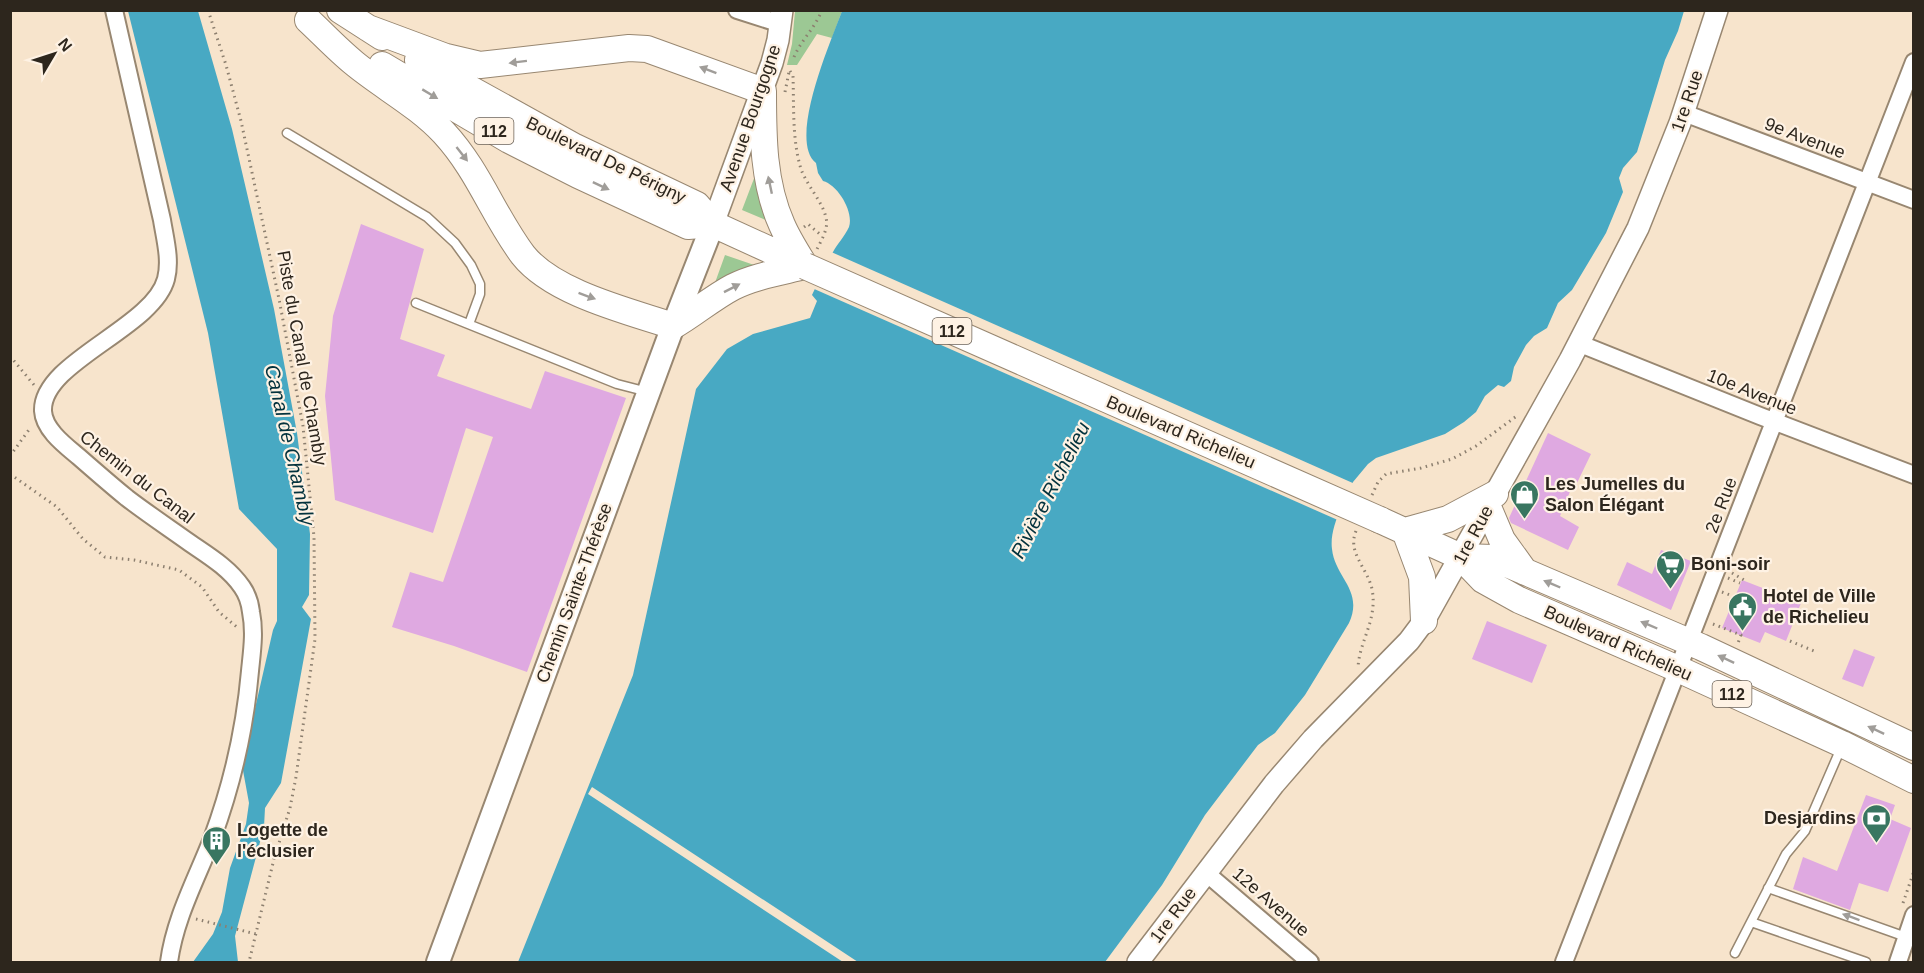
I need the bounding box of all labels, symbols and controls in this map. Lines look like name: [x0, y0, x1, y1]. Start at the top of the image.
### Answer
north arrow: [24, 24, 84, 84]
text: N: [55, 35, 76, 55]
street label: Avenue Bourgogne: [716, 42, 784, 194]
one-way arrow: [508, 57, 527, 66]
one-way arrow: [699, 65, 717, 74]
street label: 1re Rue: [1667, 67, 1707, 135]
one-way arrow: [421, 88, 438, 98]
street label: Boulevard De Périgny: [523, 113, 689, 207]
street label: 9e Avenue: [1762, 113, 1848, 163]
road number: 112: [474, 118, 514, 144]
one-way arrow: [456, 146, 468, 162]
one-way arrow: [765, 175, 774, 194]
one-way arrow: [592, 182, 609, 191]
street label: Piste du Canal de Chambly: [272, 249, 332, 467]
one-way arrow: [724, 283, 741, 293]
one-way arrow: [578, 291, 596, 301]
road number: 112: [932, 318, 972, 344]
water label: Canal de Chambly: [260, 362, 320, 528]
street label: 10e Avenue: [1704, 365, 1800, 419]
street label: Boulevard Richelieu: [1103, 392, 1259, 472]
water label: Rivière Richelieu: [1006, 418, 1094, 562]
street label: Chemin du Canal: [76, 426, 198, 528]
place label: Les Jumelles du Salon Élégant: [1545, 474, 1685, 515]
street label: 2e Rue: [1701, 474, 1741, 536]
shop icon: Les Jumelles du Salon Élégant: [1508, 478, 1540, 520]
street label: Chemin Sainte-Thérèse: [532, 500, 616, 686]
street label: 1re Rue: [1449, 502, 1497, 568]
supermarket icon: Boni-soir: [1654, 548, 1686, 590]
place label: Boni-soir: [1691, 554, 1770, 574]
one-way arrow: [1542, 579, 1560, 589]
place label: Hotel de Ville de Richelieu: [1763, 586, 1876, 627]
public building icon: Hotel de Ville de Richelieu: [1726, 590, 1758, 632]
street label: Boulevard Richelieu: [1541, 601, 1695, 685]
one-way arrow: [1639, 620, 1657, 630]
one-way arrow: [1717, 654, 1735, 664]
road number: 112: [1712, 681, 1752, 707]
one-way arrow: [1868, 725, 1885, 734]
bank icon: Desjardins: [1861, 802, 1893, 844]
place label: Desjardins: [1764, 808, 1856, 828]
place label: Logette de l'éclusier: [237, 820, 328, 861]
building icon: Logette de l'éclusier: [200, 824, 232, 866]
street label: 12e Avenue: [1229, 863, 1313, 941]
street label: 1re Rue: [1146, 883, 1200, 947]
one-way arrow: [1842, 912, 1860, 922]

